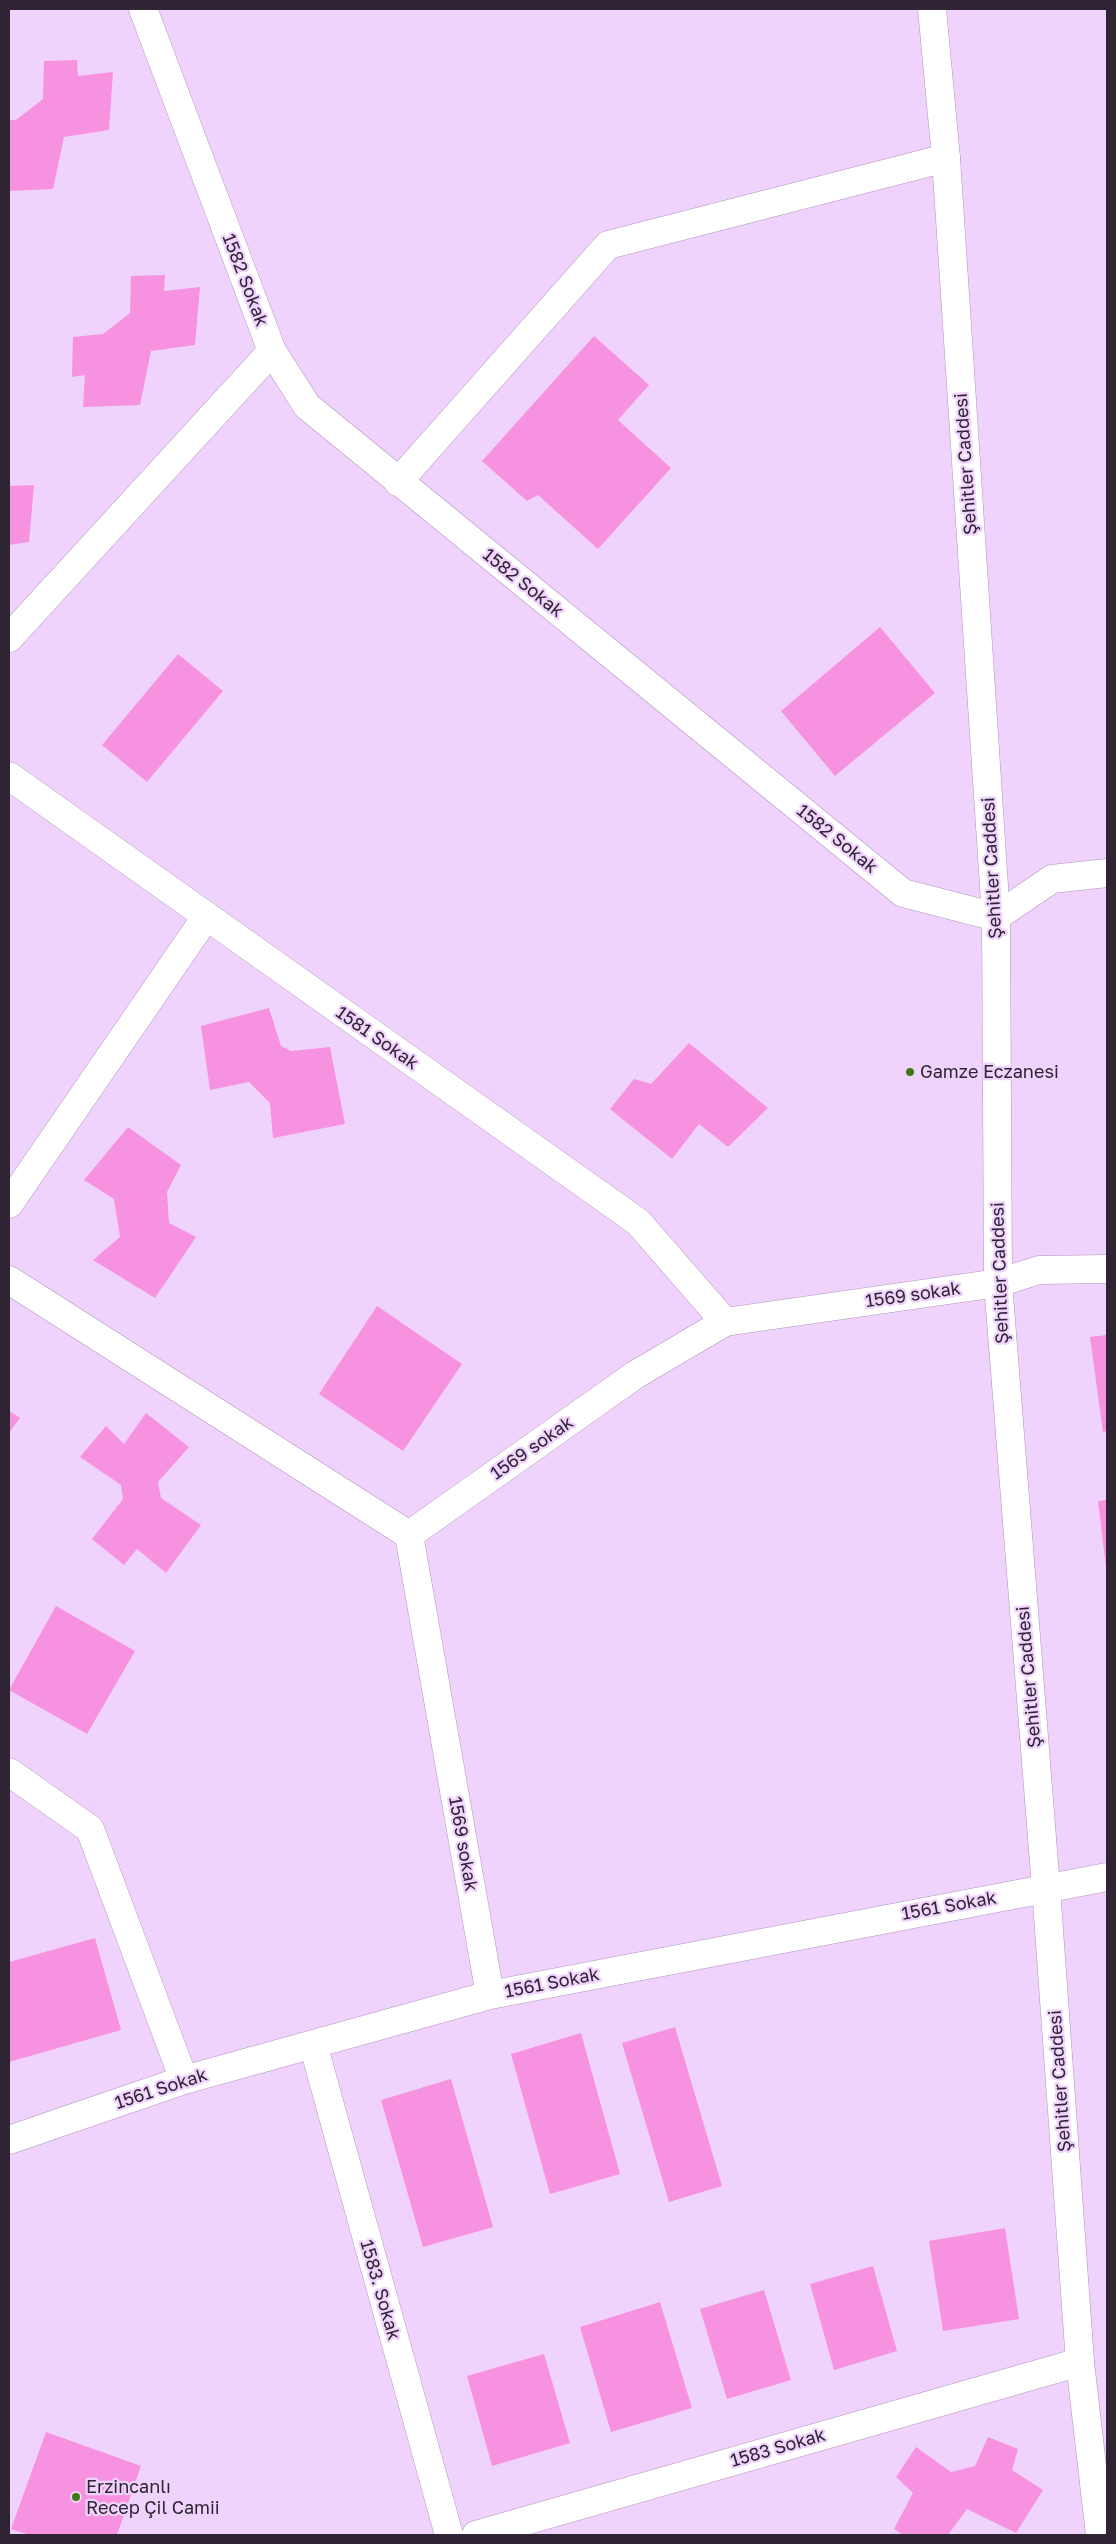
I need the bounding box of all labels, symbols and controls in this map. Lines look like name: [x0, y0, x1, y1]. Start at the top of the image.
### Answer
street label: 1582 Sokak: [217, 231, 273, 329]
street label: Şehitler Caddesi: [950, 392, 982, 536]
street label: 1582 Sokak: [478, 544, 568, 622]
street label: Şehitler Caddesi: [978, 797, 1006, 939]
street label: 1582 Sokak: [792, 800, 882, 878]
street label: 1581 Sokak: [331, 1002, 423, 1074]
place label: Gamze Eczanesi: [920, 1061, 1059, 1083]
marker: Gamze Eczanesi: [904, 1066, 916, 1078]
street label: Şehitler Caddesi: [987, 1202, 1013, 1344]
street label: 1569 sokak: [864, 1278, 962, 1312]
street label: 1569 sokak: [486, 1412, 578, 1484]
street label: Şehitler Caddesi: [1012, 1605, 1046, 1749]
street label: 1569 sokak: [444, 1795, 482, 1893]
street label: 1561 Sokak: [900, 1887, 998, 1925]
street label: 1561 Sokak: [503, 1963, 601, 2003]
street label: Şehitler Caddesi: [1044, 2009, 1076, 2153]
street label: 1561 Sokak: [112, 2064, 210, 2114]
street label: 1583. Sokak: [355, 2237, 405, 2343]
street label: 1583 Sokak: [728, 2424, 828, 2472]
place label: Erzincanlı Recep Çil Camii: [86, 2476, 220, 2518]
marker: Erzincanlı Recep Çil Camii: [70, 2491, 82, 2503]

